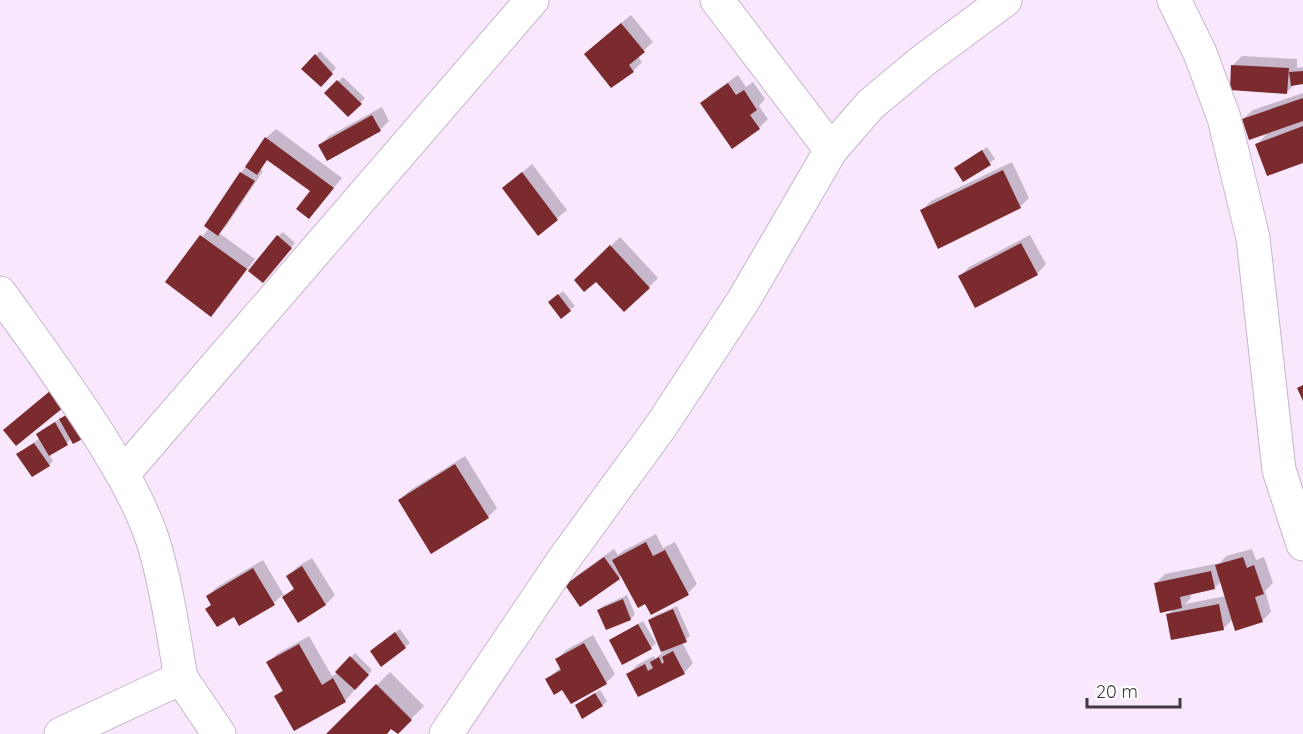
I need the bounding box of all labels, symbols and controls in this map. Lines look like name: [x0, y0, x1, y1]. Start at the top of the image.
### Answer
scale bar: [1087, 671, 1180, 709]
text: 20 m: [1096, 680, 1138, 703]

